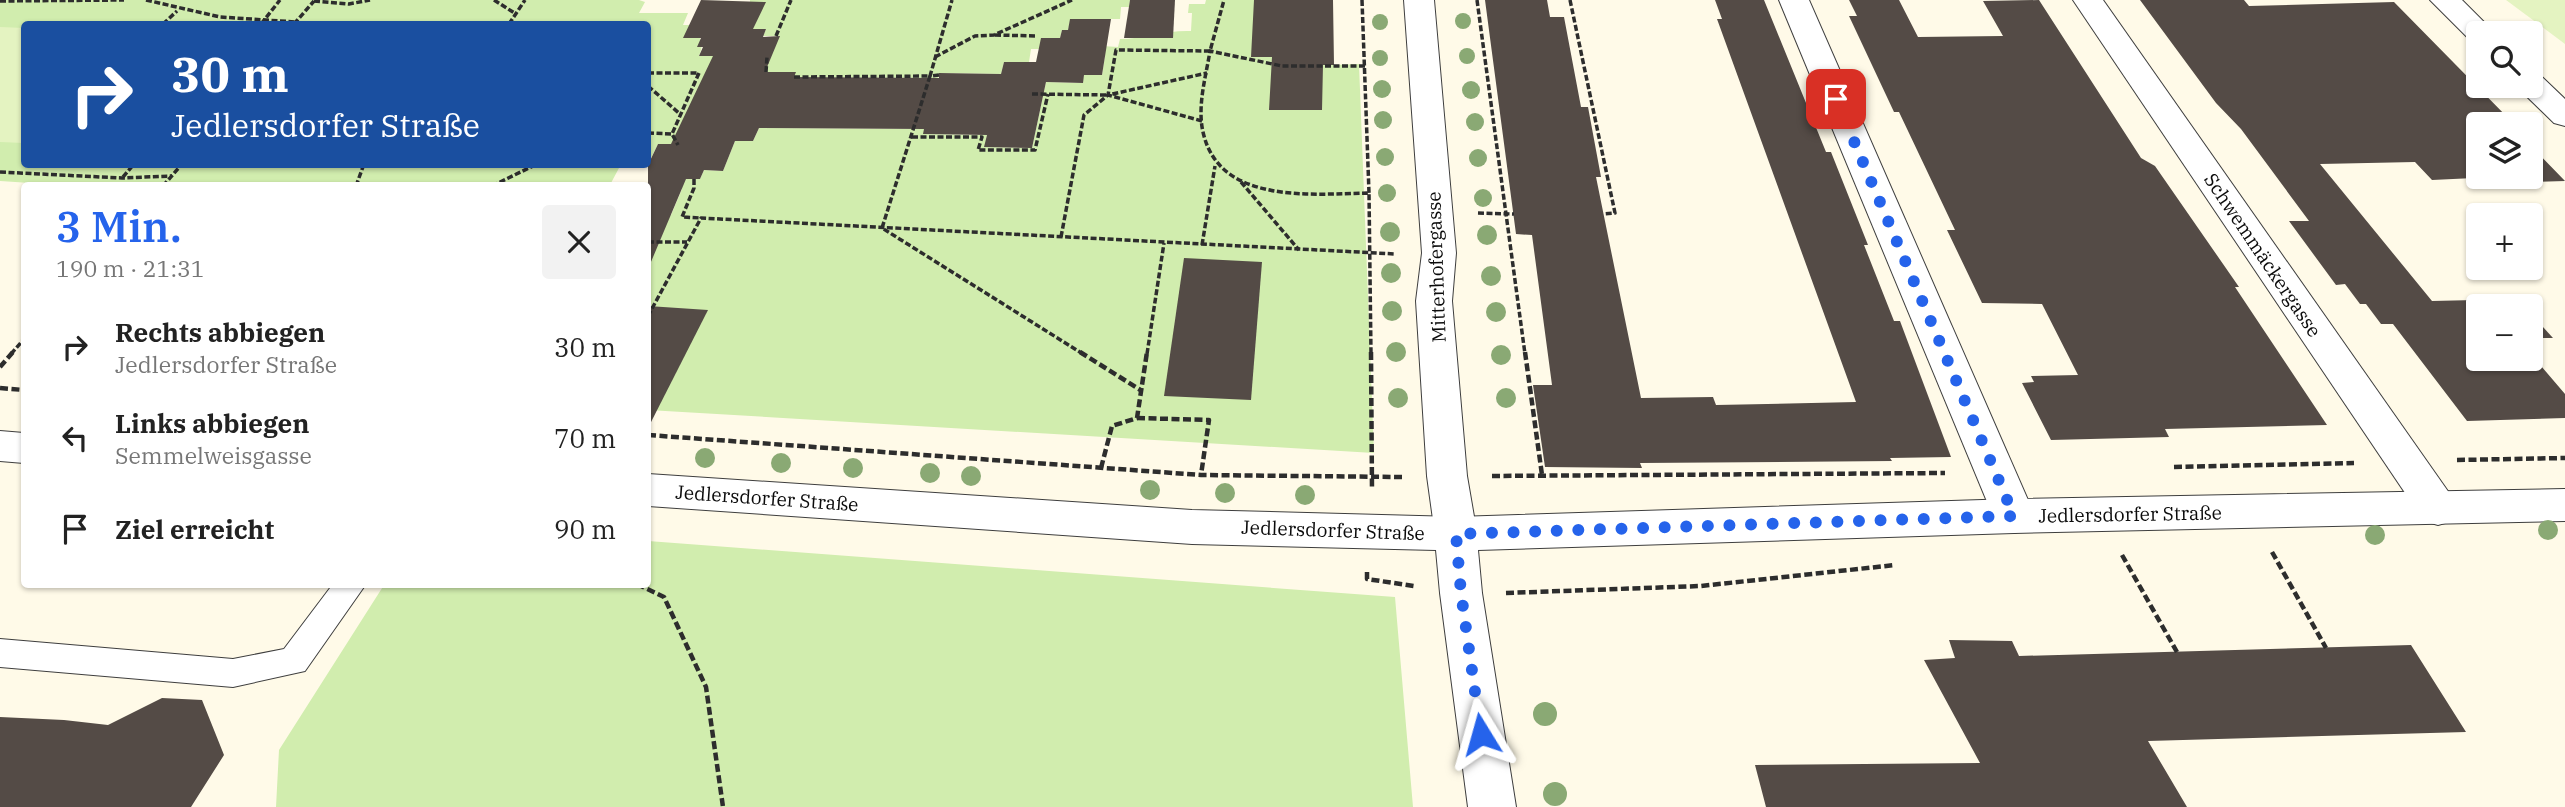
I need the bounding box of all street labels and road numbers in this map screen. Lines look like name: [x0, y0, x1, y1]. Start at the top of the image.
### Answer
street label: Schwemmäckergasse: [2199, 168, 2327, 342]
street label: Mitterhofergasse: [1421, 191, 1451, 343]
street label: Jedlersdorfer Straße: [675, 480, 859, 516]
street label: Jedlersdorfer Straße: [2038, 500, 2222, 528]
street label: Jedlersdorfer Straße: [1241, 515, 1425, 545]

